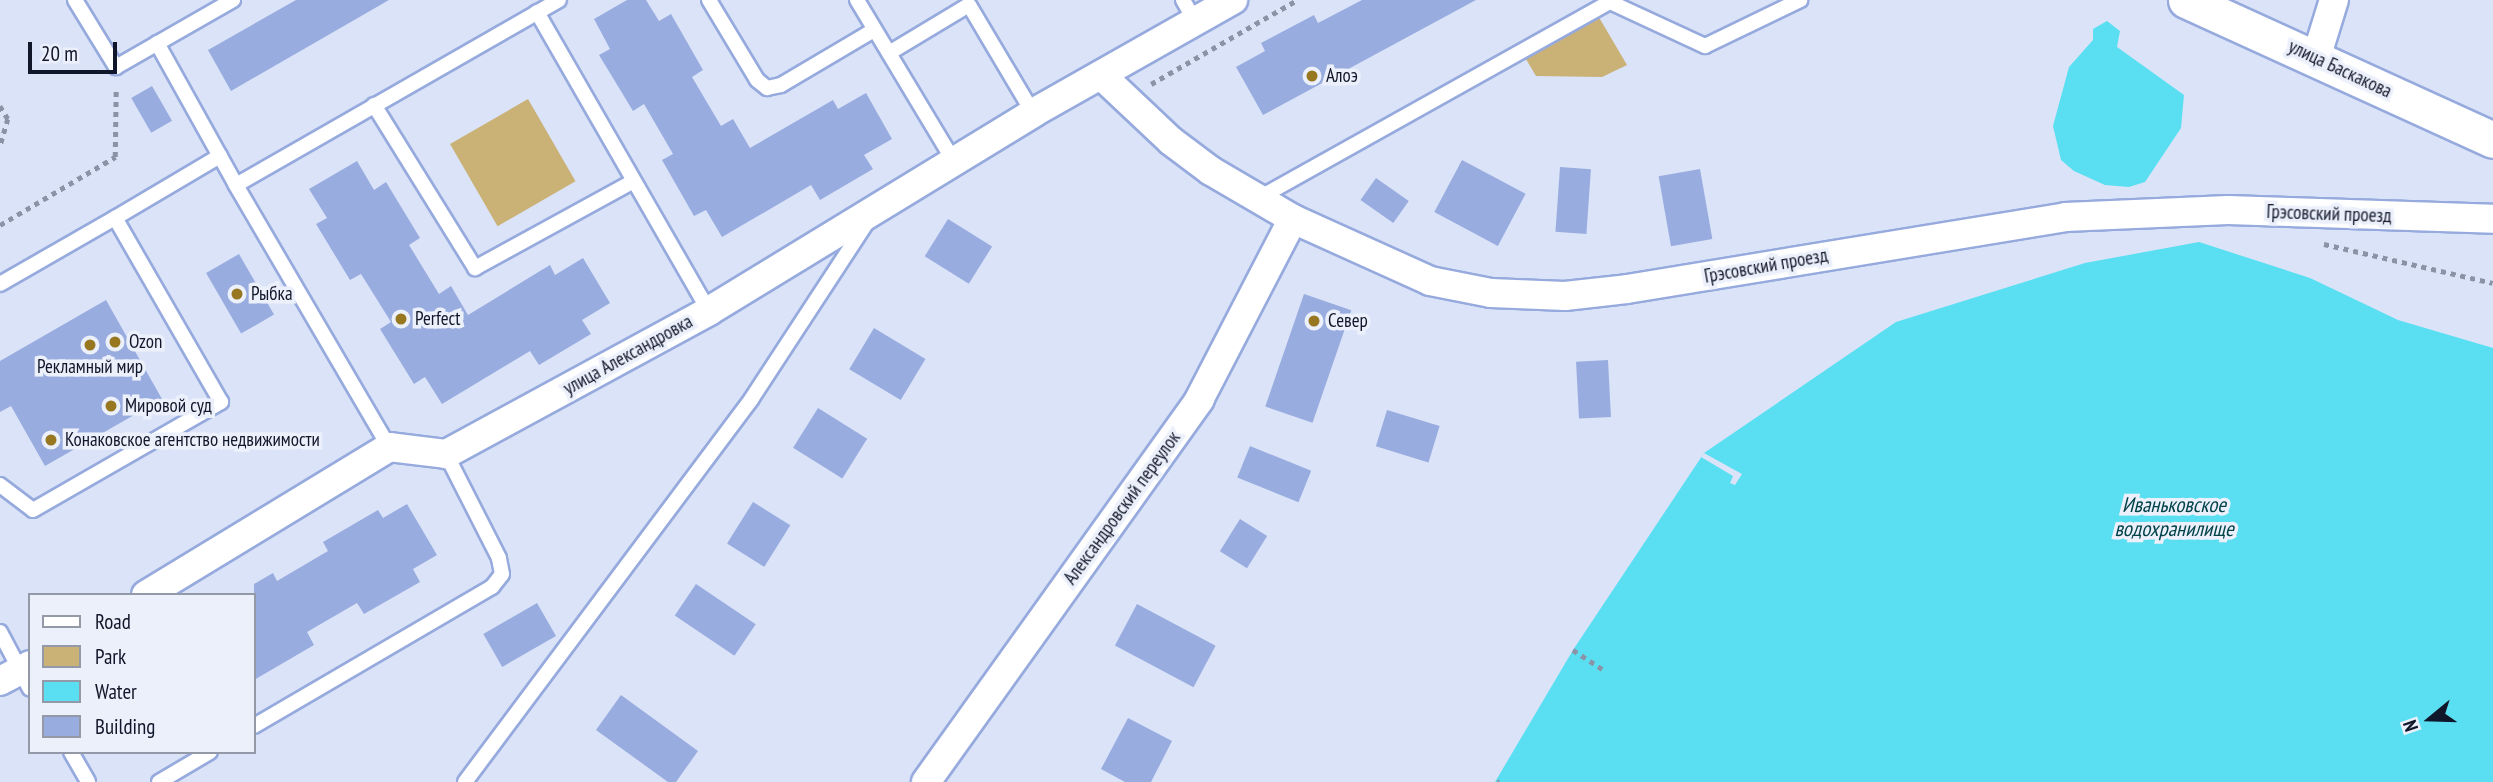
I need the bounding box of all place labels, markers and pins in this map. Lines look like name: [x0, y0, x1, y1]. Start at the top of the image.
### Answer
place label: Алоэ: [1326, 65, 1358, 87]
marker: Алоэ: [1304, 68, 1320, 84]
place label: Рыбка: [251, 283, 292, 305]
marker: Рыбка: [229, 286, 245, 302]
place label: Perfect: [415, 308, 460, 330]
place label: Север: [1328, 310, 1368, 332]
marker: Perfect: [393, 311, 409, 327]
marker: Север: [1306, 313, 1322, 329]
place label: Ozon: [129, 331, 162, 353]
marker: Ozon: [107, 334, 123, 350]
marker: Рекламный мир: [82, 337, 98, 353]
place label: Рекламный мир: [37, 356, 143, 378]
place label: Мировой суд: [125, 395, 212, 417]
marker: Мировой суд: [103, 398, 119, 414]
place label: Конаковское агентство недвижимости: [65, 429, 320, 451]
marker: Конаковское агентство недвижимости: [43, 432, 59, 448]

